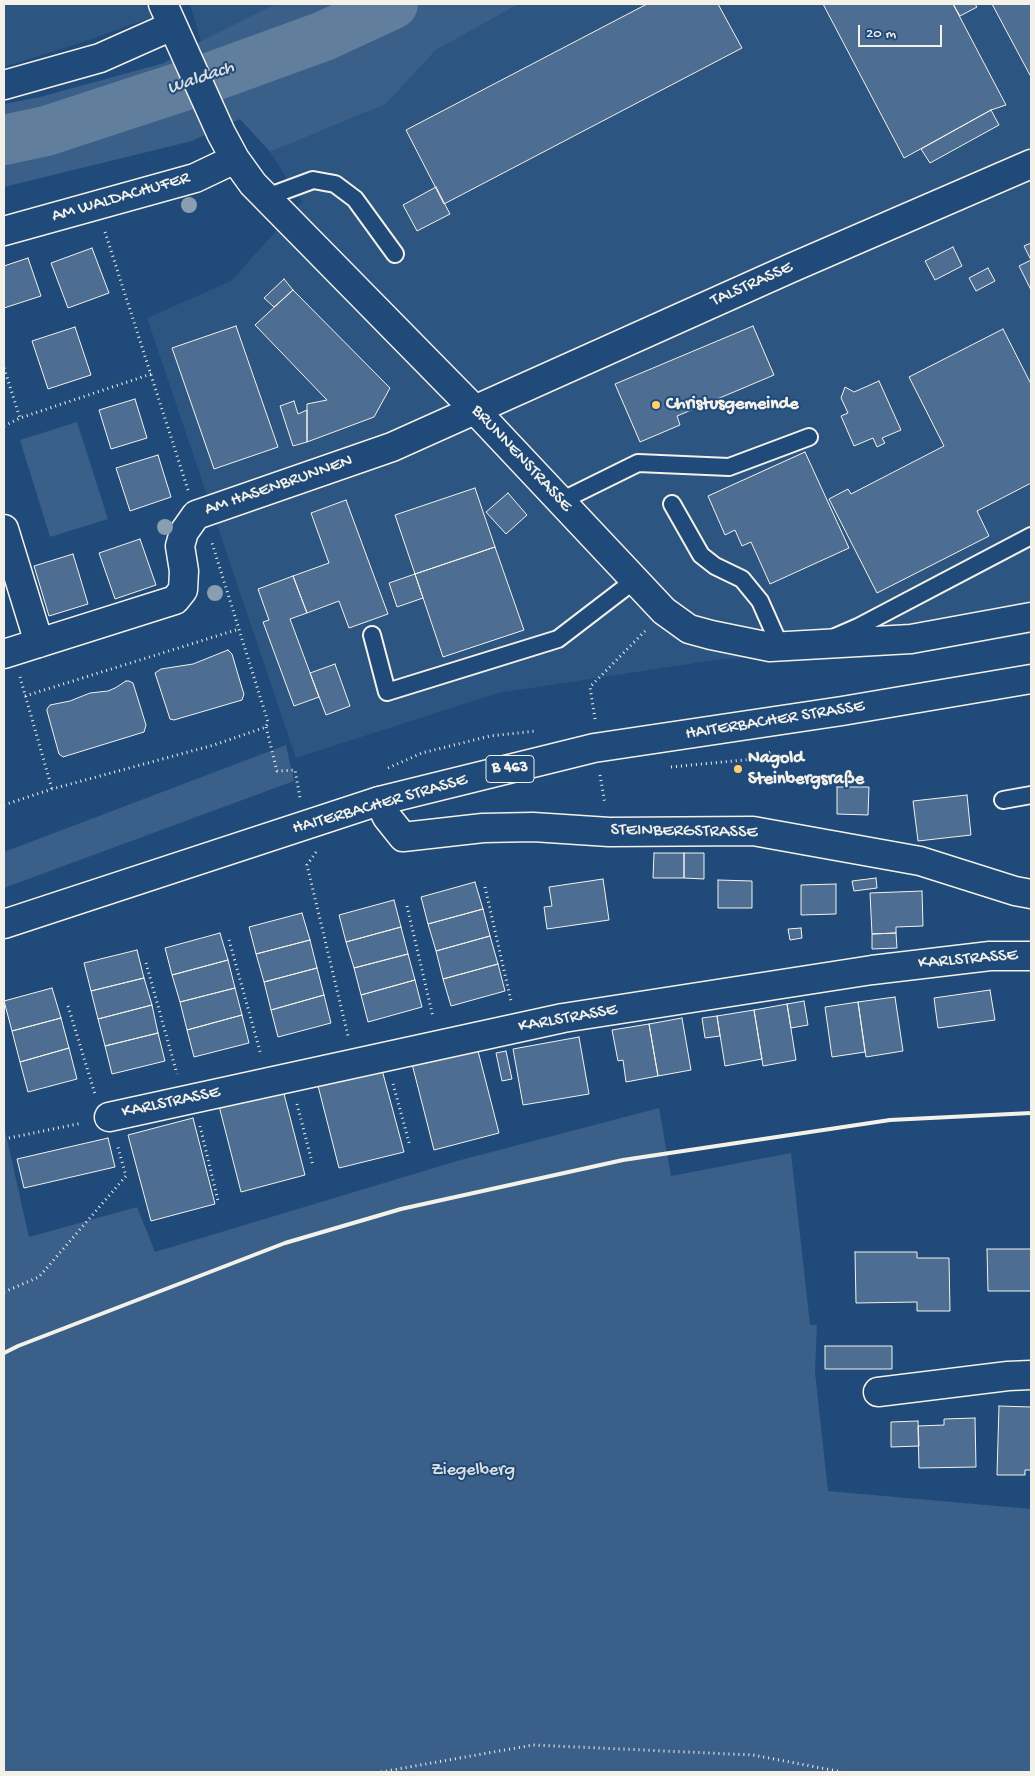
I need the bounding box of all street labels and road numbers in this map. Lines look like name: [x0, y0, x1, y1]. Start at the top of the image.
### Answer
street label: AM WALDACHUFER: [50, 168, 192, 228]
street label: TALSTRASSE: [708, 257, 796, 313]
street label: BRUNNENSTRASSE: [466, 401, 576, 517]
street label: AM HASENBRUNNEN: [202, 451, 356, 521]
street label: HAITERBACHER STRASSE: [684, 696, 866, 746]
road number: B 463: [486, 756, 534, 782]
street label: HAITERBACHER STRASSE: [290, 770, 470, 840]
street label: STEINBERGSTRASSE: [610, 820, 758, 844]
street label: KARLSTRASSE: [917, 945, 1019, 975]
street label: KARLSTRASSE: [517, 1000, 619, 1038]
street label: KARLSTRASSE: [120, 1082, 222, 1124]

